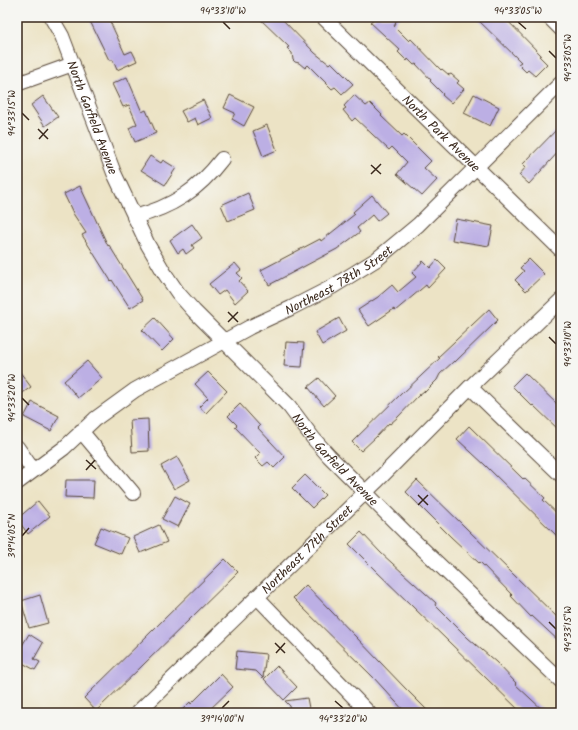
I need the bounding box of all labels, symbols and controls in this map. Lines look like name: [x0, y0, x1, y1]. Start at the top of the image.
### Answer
text: 94°33'10"W: [200, 3, 246, 19]
text: 94°33'05"W: [494, 3, 542, 19]
text: 94°33'05"W: [560, 34, 576, 82]
street label: North Garfield Avenue: [60, 58, 123, 178]
text: 94°33'15"W: [4, 90, 20, 136]
street label: North Park Avenue: [396, 91, 485, 178]
street label: Northeast 78th Street: [282, 240, 399, 321]
text: 94°33'10"W: [560, 321, 576, 367]
text: 94°33'20"W: [4, 374, 20, 422]
street label: North Garfield Avenue: [286, 409, 383, 512]
street label: Northeast 77th Street: [257, 500, 359, 600]
text: 39°14'05"N: [4, 514, 20, 558]
text: 94°33'15"W: [560, 606, 576, 652]
text: 39°14'00"N: [200, 711, 244, 727]
text: 94°33'20"W: [319, 711, 367, 727]

